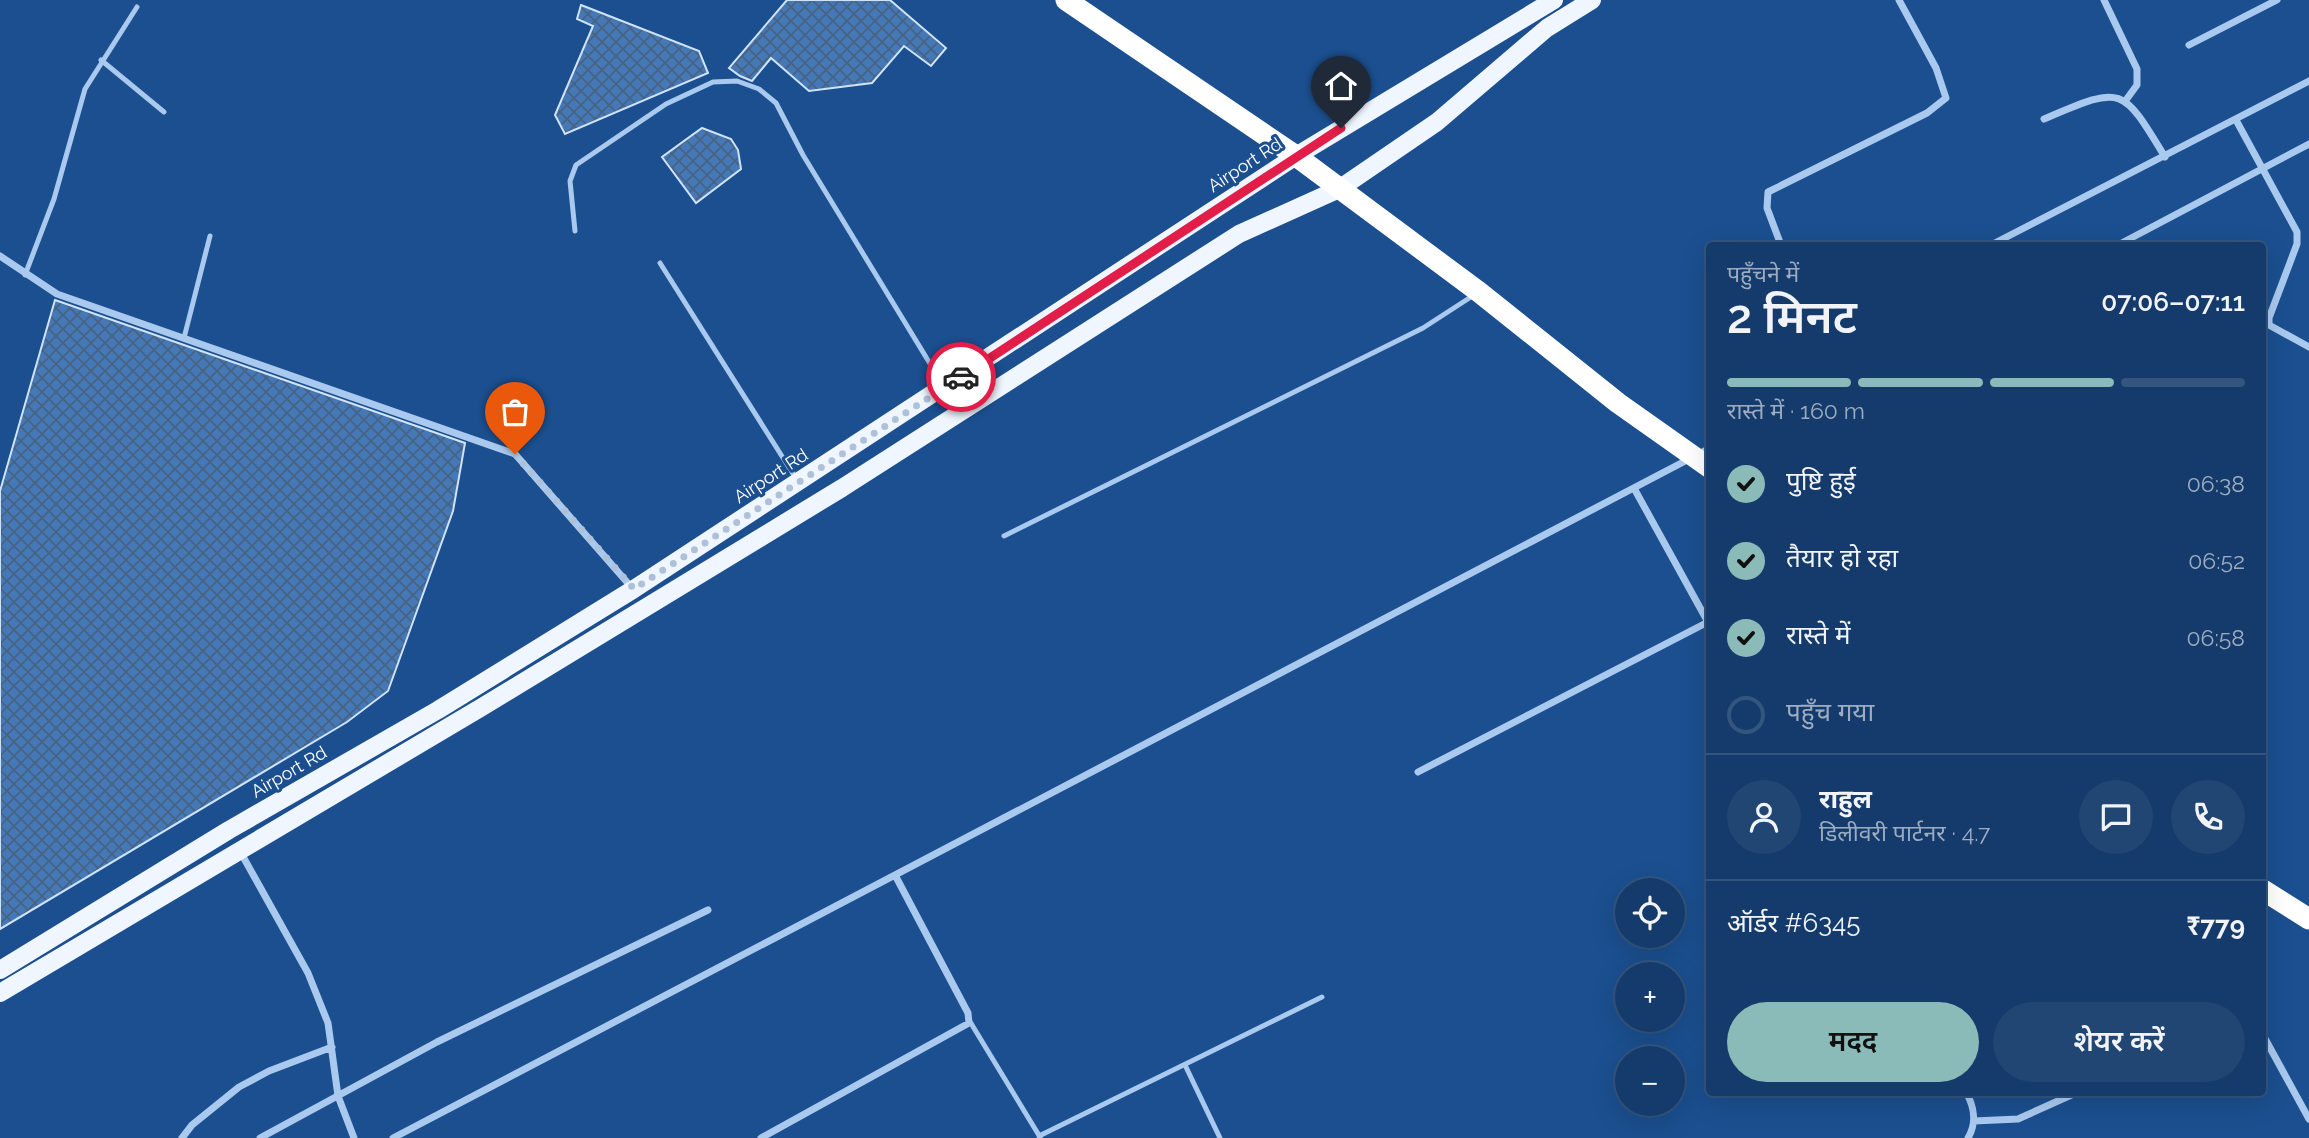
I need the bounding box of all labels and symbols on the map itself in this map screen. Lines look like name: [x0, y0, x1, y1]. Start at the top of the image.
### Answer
pin: [1311, 56, 1371, 128]
street label: Airport Rd: [1204, 133, 1286, 196]
courier: [926, 342, 996, 412]
pin: [485, 382, 545, 454]
street label: Airport Rd: [730, 444, 812, 507]
street label: Airport Rd: [247, 742, 330, 802]

